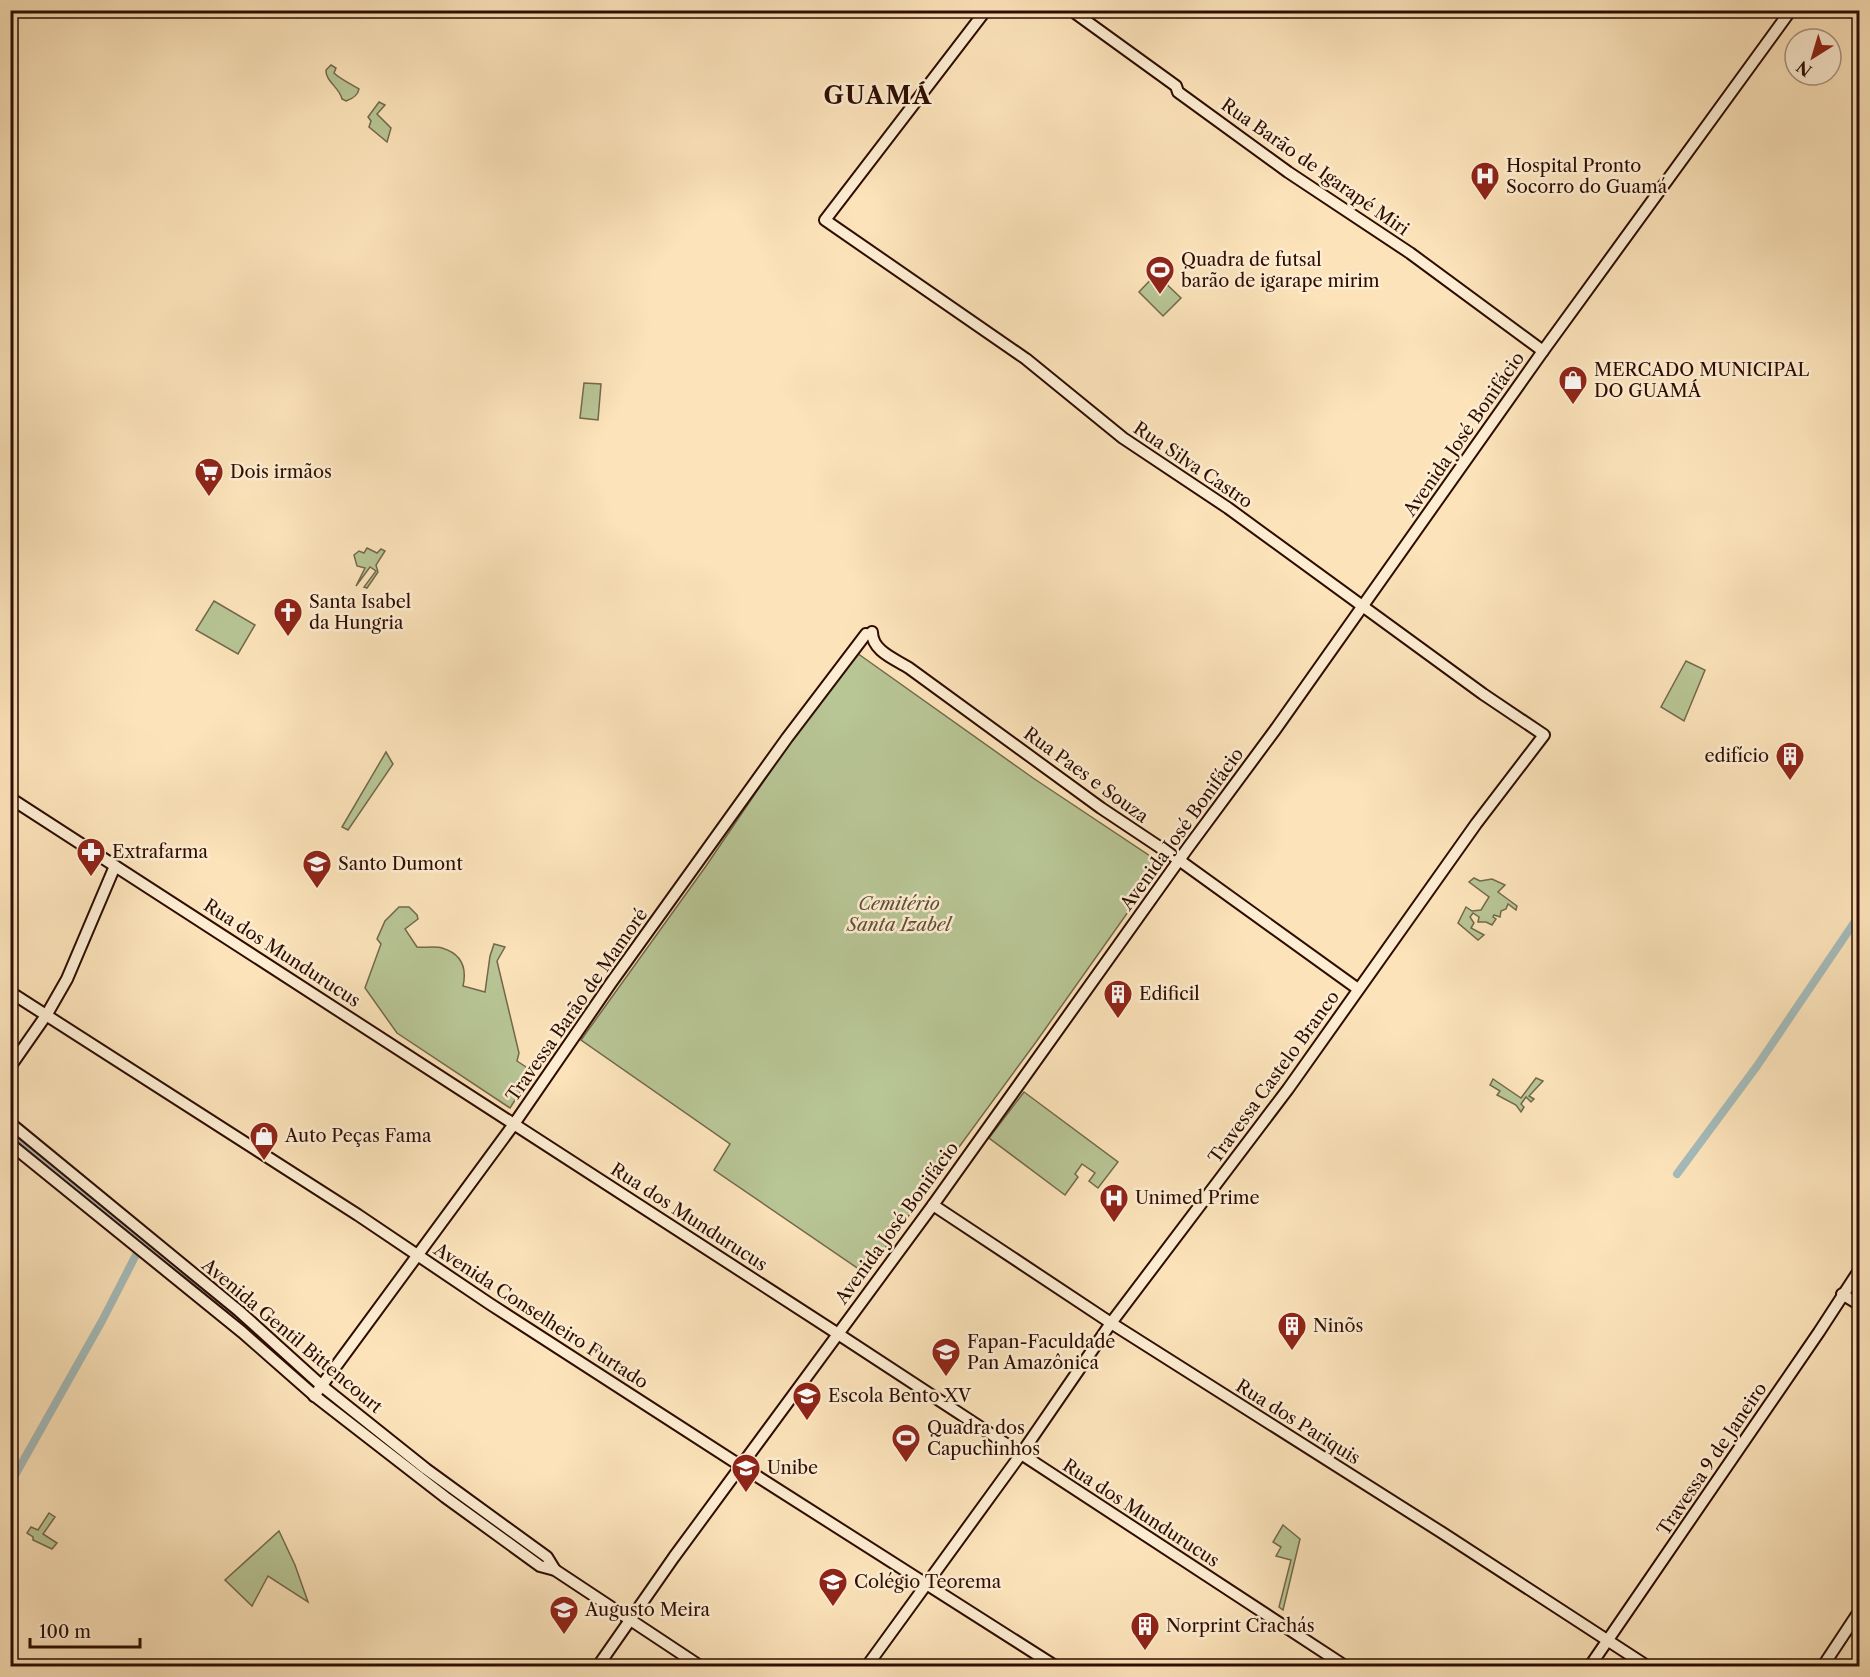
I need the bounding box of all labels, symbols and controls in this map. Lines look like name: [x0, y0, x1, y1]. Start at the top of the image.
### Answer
north arrow: [1783, 27, 1843, 87]
text: N: [1792, 57, 1816, 81]
district label: GUAMÁ: [824, 81, 932, 110]
street label: Rua Barão de Igarapé Miri: [1217, 94, 1414, 241]
place label: Hospital Pronto Socorro do Guamá: [1506, 155, 1668, 198]
hospital icon: Hospital Pronto Socorro do Guamá: [1469, 160, 1501, 202]
place label: Quadra de futsal barão de igarape mirim: [1181, 249, 1380, 292]
sports icon: Quadra de futsal barão de igarape mirim: [1144, 254, 1176, 296]
street label: Avenida José Bonifácio: [1398, 348, 1529, 521]
place label: MERCADO MUNICIPAL DO GUAMÁ: [1594, 359, 1810, 402]
shop icon: MERCADO MUNICIPAL DO GUAMÁ: [1557, 364, 1589, 406]
street label: Rua Silva Castro: [1129, 417, 1257, 513]
supermarket icon: Dois irmãos: [193, 456, 225, 498]
place label: Dois irmãos: [230, 461, 332, 483]
place label: Santa Isabel da Hungria: [309, 591, 411, 634]
church icon: Santa Isabel da Hungria: [272, 596, 304, 638]
street label: Rua Paes e Souza: [1019, 722, 1153, 828]
building icon: edifício: [1774, 740, 1806, 782]
street label: Avenida José Bonifácio: [1115, 743, 1248, 915]
place label: edifício: [1704, 745, 1769, 767]
pharmacy icon: Extrafarma: [75, 836, 107, 878]
place label: Extrafarma: [112, 841, 209, 863]
school or university icon: Santo Dumont: [301, 848, 333, 890]
place label: Santo Dumont: [338, 853, 463, 875]
park label: Cemitério Santa Izabel: [846, 893, 953, 936]
street label: Rua dos Mundurucus: [200, 894, 364, 1012]
street label: Travessa Barão de Mamoré: [502, 904, 652, 1106]
building icon: Edificil: [1102, 978, 1134, 1020]
place label: Edificil: [1139, 983, 1200, 1005]
street label: Travessa Castelo Branco: [1204, 986, 1344, 1168]
shop icon: Auto Peças Fama: [248, 1120, 280, 1162]
place label: Auto Peças Fama: [284, 1125, 432, 1147]
street label: Avenida José Bonifácio: [830, 1137, 963, 1309]
street label: Rua dos Mundurucus: [607, 1158, 771, 1276]
hospital icon: Unimed Prime: [1098, 1182, 1130, 1224]
place label: Unimed Prime: [1135, 1187, 1260, 1209]
street label: Avenida Conselheiro Furtado: [429, 1238, 652, 1394]
street label: Avenida Gentil Bittencourt: [197, 1253, 387, 1418]
building icon: Ninõs: [1276, 1310, 1308, 1352]
place label: Ninõs: [1313, 1315, 1363, 1337]
place label: Fapan-Faculdade Pan Amazônica: [967, 1331, 1115, 1374]
school or university icon: Fapan-Faculdade Pan Amazônica: [930, 1336, 962, 1378]
street label: Rua dos Pariquis: [1232, 1375, 1364, 1469]
street label: Travessa 9 de Janeiro: [1653, 1378, 1771, 1540]
school or university icon: Escola Bento XV: [791, 1380, 823, 1422]
place label: Escola Bento XV: [828, 1385, 972, 1407]
place label: Quadra dos Capuchinhos: [927, 1417, 1040, 1460]
sports icon: Quadra dos Capuchinhos: [890, 1422, 922, 1464]
school or university icon: Unibe: [730, 1452, 762, 1494]
street label: Rua dos Mundurucus: [1059, 1454, 1223, 1572]
place label: Unibe: [767, 1457, 818, 1479]
school or university icon: Colégio Teorema: [817, 1566, 849, 1608]
place label: Colégio Teorema: [854, 1571, 1002, 1593]
school or university icon: Augusto Meira: [548, 1594, 580, 1636]
place label: Augusto Meira: [584, 1599, 710, 1621]
building icon: Norprint Crachás: [1129, 1610, 1161, 1652]
scale bar: [30, 1611, 140, 1649]
place label: Norprint Crachás: [1166, 1615, 1315, 1637]
text: 100 m: [39, 1621, 91, 1643]

